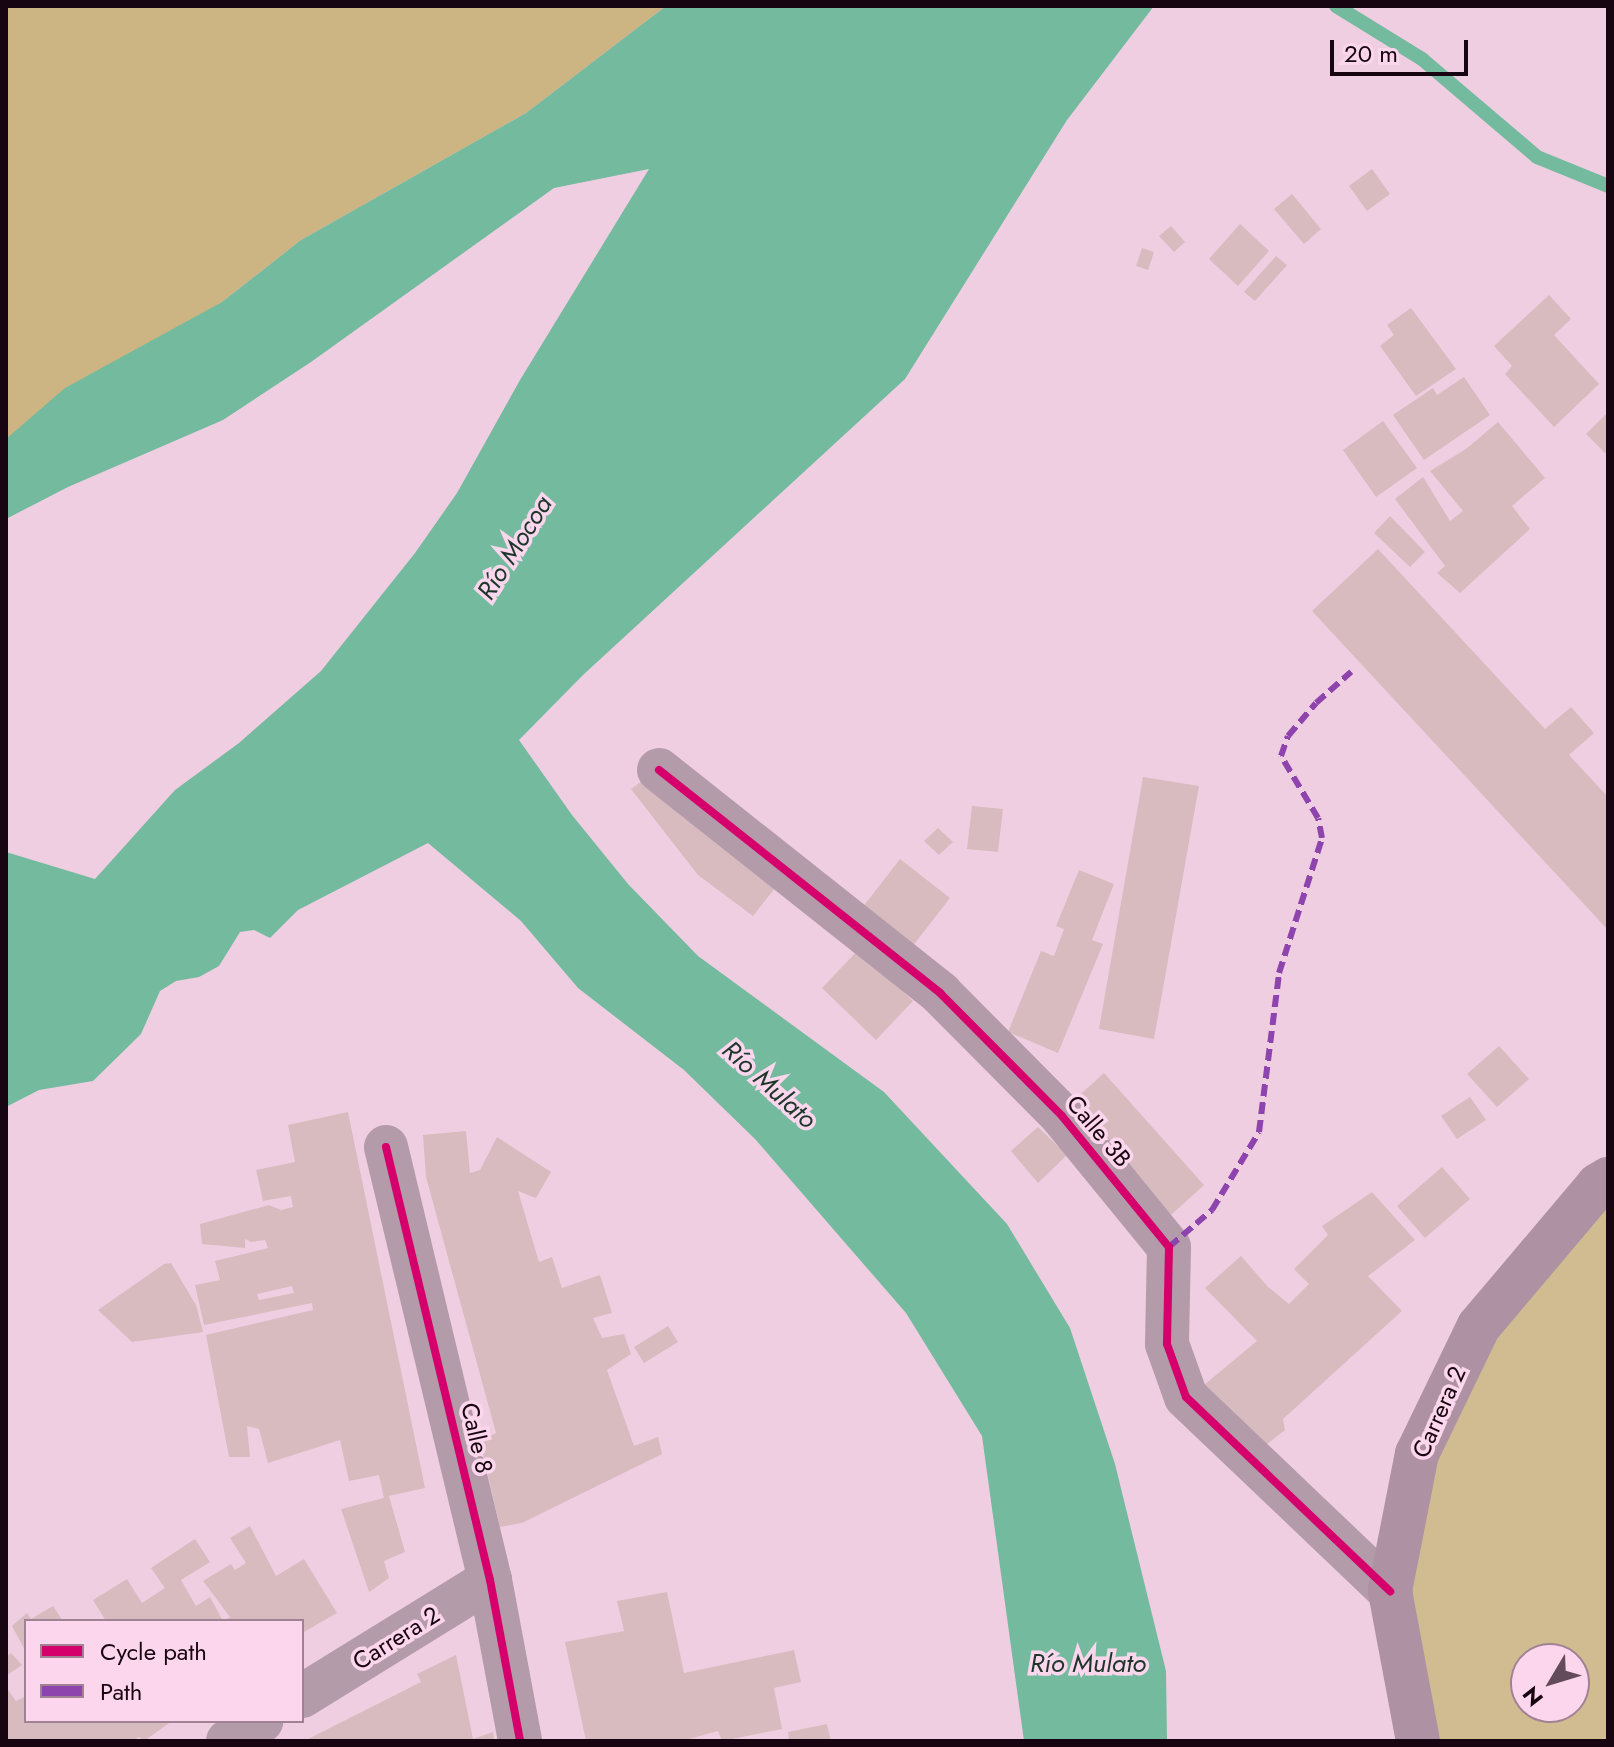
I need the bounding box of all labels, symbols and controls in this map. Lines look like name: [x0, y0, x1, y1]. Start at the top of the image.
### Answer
scale bar: [1334, 24, 1472, 74]
text: 20 m: [1344, 36, 1398, 71]
water label: Río Mocoa: [471, 490, 559, 606]
water label: Río Mulato: [715, 1035, 823, 1135]
street label: Calle 3B: [1061, 1089, 1137, 1173]
street label: Carrera 2: [1406, 1362, 1472, 1462]
street label: Calle 8: [455, 1400, 499, 1476]
street label: Carrera 2: [347, 1600, 445, 1676]
legend: [24, 1619, 304, 1723]
text: Cycle path: [100, 1634, 207, 1669]
north arrow: [1510, 1643, 1590, 1723]
water label: Río Mulato: [1030, 1648, 1146, 1680]
text: Path: [100, 1674, 142, 1709]
text: N: [1515, 1680, 1551, 1713]

